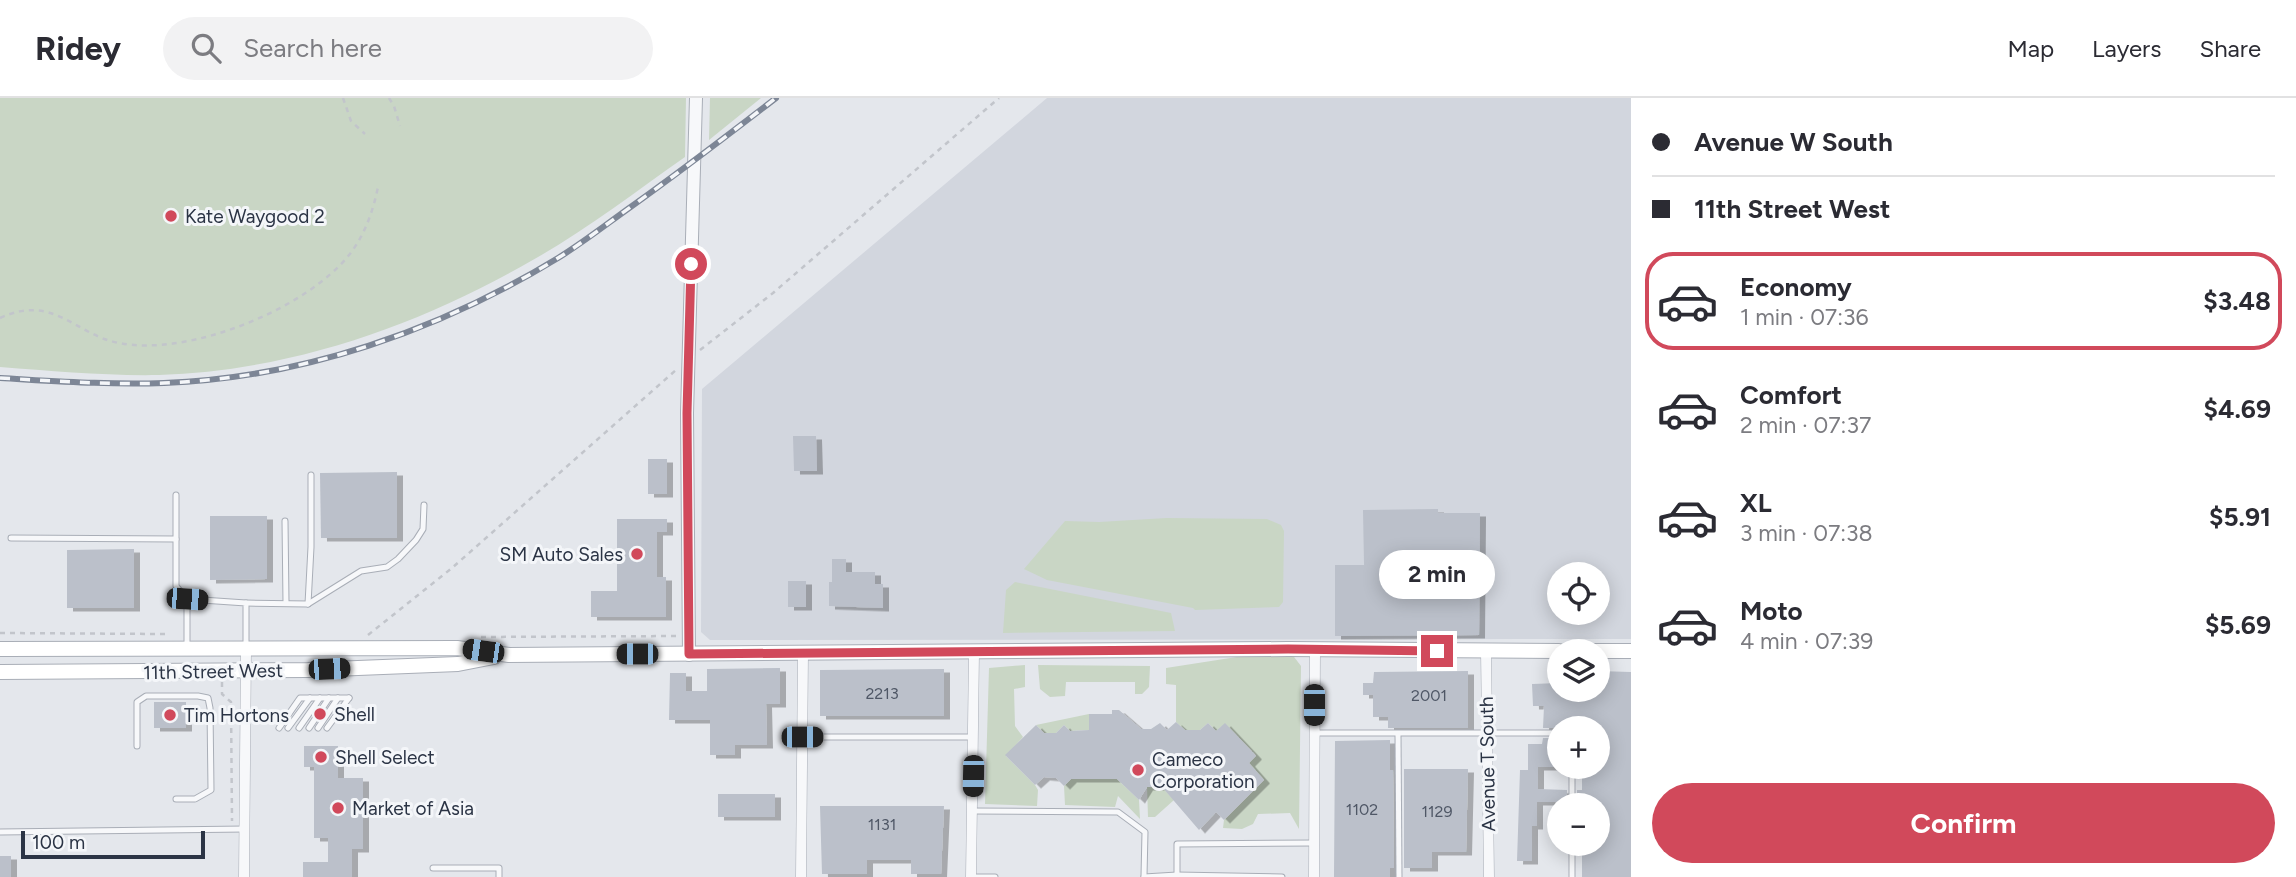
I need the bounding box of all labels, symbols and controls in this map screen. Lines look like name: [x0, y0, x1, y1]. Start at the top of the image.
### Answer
search box: [163, 17, 653, 80]
text: Ridey: [35, 29, 121, 68]
icon: search: [187, 29, 225, 67]
text: Search here: [243, 32, 382, 64]
text: Map: [2007, 34, 2054, 63]
text: Layers: [2092, 34, 2161, 63]
text: Share: [2199, 34, 2261, 63]
text: Avenue W South: [1694, 126, 1893, 158]
text: 11th Street West: [1694, 193, 1890, 225]
place label: Kate Waygood 2: [185, 205, 325, 228]
marker: Kate Waygood 2: [163, 208, 179, 224]
route start: [675, 248, 707, 280]
icon: car: [1656, 270, 1719, 333]
text: Economy: [1740, 271, 1852, 303]
text: $3.48: [2203, 285, 2271, 317]
text: 1 min · 07:36: [1740, 303, 1869, 331]
icon: car: [1656, 378, 1719, 441]
text: Comfort: [1740, 379, 1842, 411]
text: $4.69: [2204, 393, 2271, 425]
text: 2 min · 07:37: [1740, 411, 1871, 439]
icon: car: [1656, 486, 1719, 549]
text: XL: [1740, 487, 1772, 519]
text: $5.91: [2209, 501, 2271, 533]
text: 3 min · 07:38: [1740, 519, 1873, 547]
place label: SM Auto Sales: [499, 543, 623, 566]
marker: SM Auto Sales: [629, 546, 645, 562]
callout: 2 min: [1379, 550, 1495, 598]
text: 2 min: [1408, 560, 1466, 588]
map controls: [1547, 562, 1610, 856]
button: locate: [1547, 562, 1610, 625]
car: [166, 587, 209, 611]
icon: car: [1656, 594, 1719, 657]
text: Moto: [1740, 595, 1803, 627]
text: $5.69: [2205, 609, 2271, 641]
text: 4 min · 07:39: [1740, 627, 1873, 655]
route end: [1421, 635, 1453, 667]
car: [461, 638, 506, 664]
button: layers: [1547, 639, 1610, 702]
car: [617, 644, 659, 665]
car: [308, 658, 351, 680]
street label: 11th Street West: [143, 659, 283, 684]
house number: 2213: [865, 684, 899, 703]
car: [1304, 684, 1325, 726]
house number: 2001: [1411, 686, 1447, 705]
street label: Avenue T South: [1475, 696, 1500, 832]
place label: Shell: [334, 703, 375, 726]
place label: Tim Hortons: [184, 704, 289, 727]
marker: Shell: [312, 706, 328, 722]
marker: Tim Hortons: [162, 707, 178, 723]
button: +: [1547, 716, 1610, 779]
car: [782, 727, 824, 748]
place label: Shell Select: [335, 746, 435, 769]
place label: Cameco Corporation: [1152, 748, 1255, 793]
marker: Shell Select: [313, 749, 329, 765]
car: [963, 755, 984, 797]
marker: Cameco Corporation: [1130, 762, 1146, 778]
button: Confirm: [1652, 783, 2275, 863]
button: −: [1547, 793, 1610, 856]
place label: Market of Asia: [352, 797, 474, 820]
marker: Market of Asia: [330, 800, 346, 816]
house number: 1102: [1346, 800, 1378, 819]
house number: 1129: [1421, 802, 1453, 821]
house number: 1131: [868, 815, 896, 834]
scale bar: [21, 828, 205, 860]
text: 100 m: [32, 831, 85, 854]

